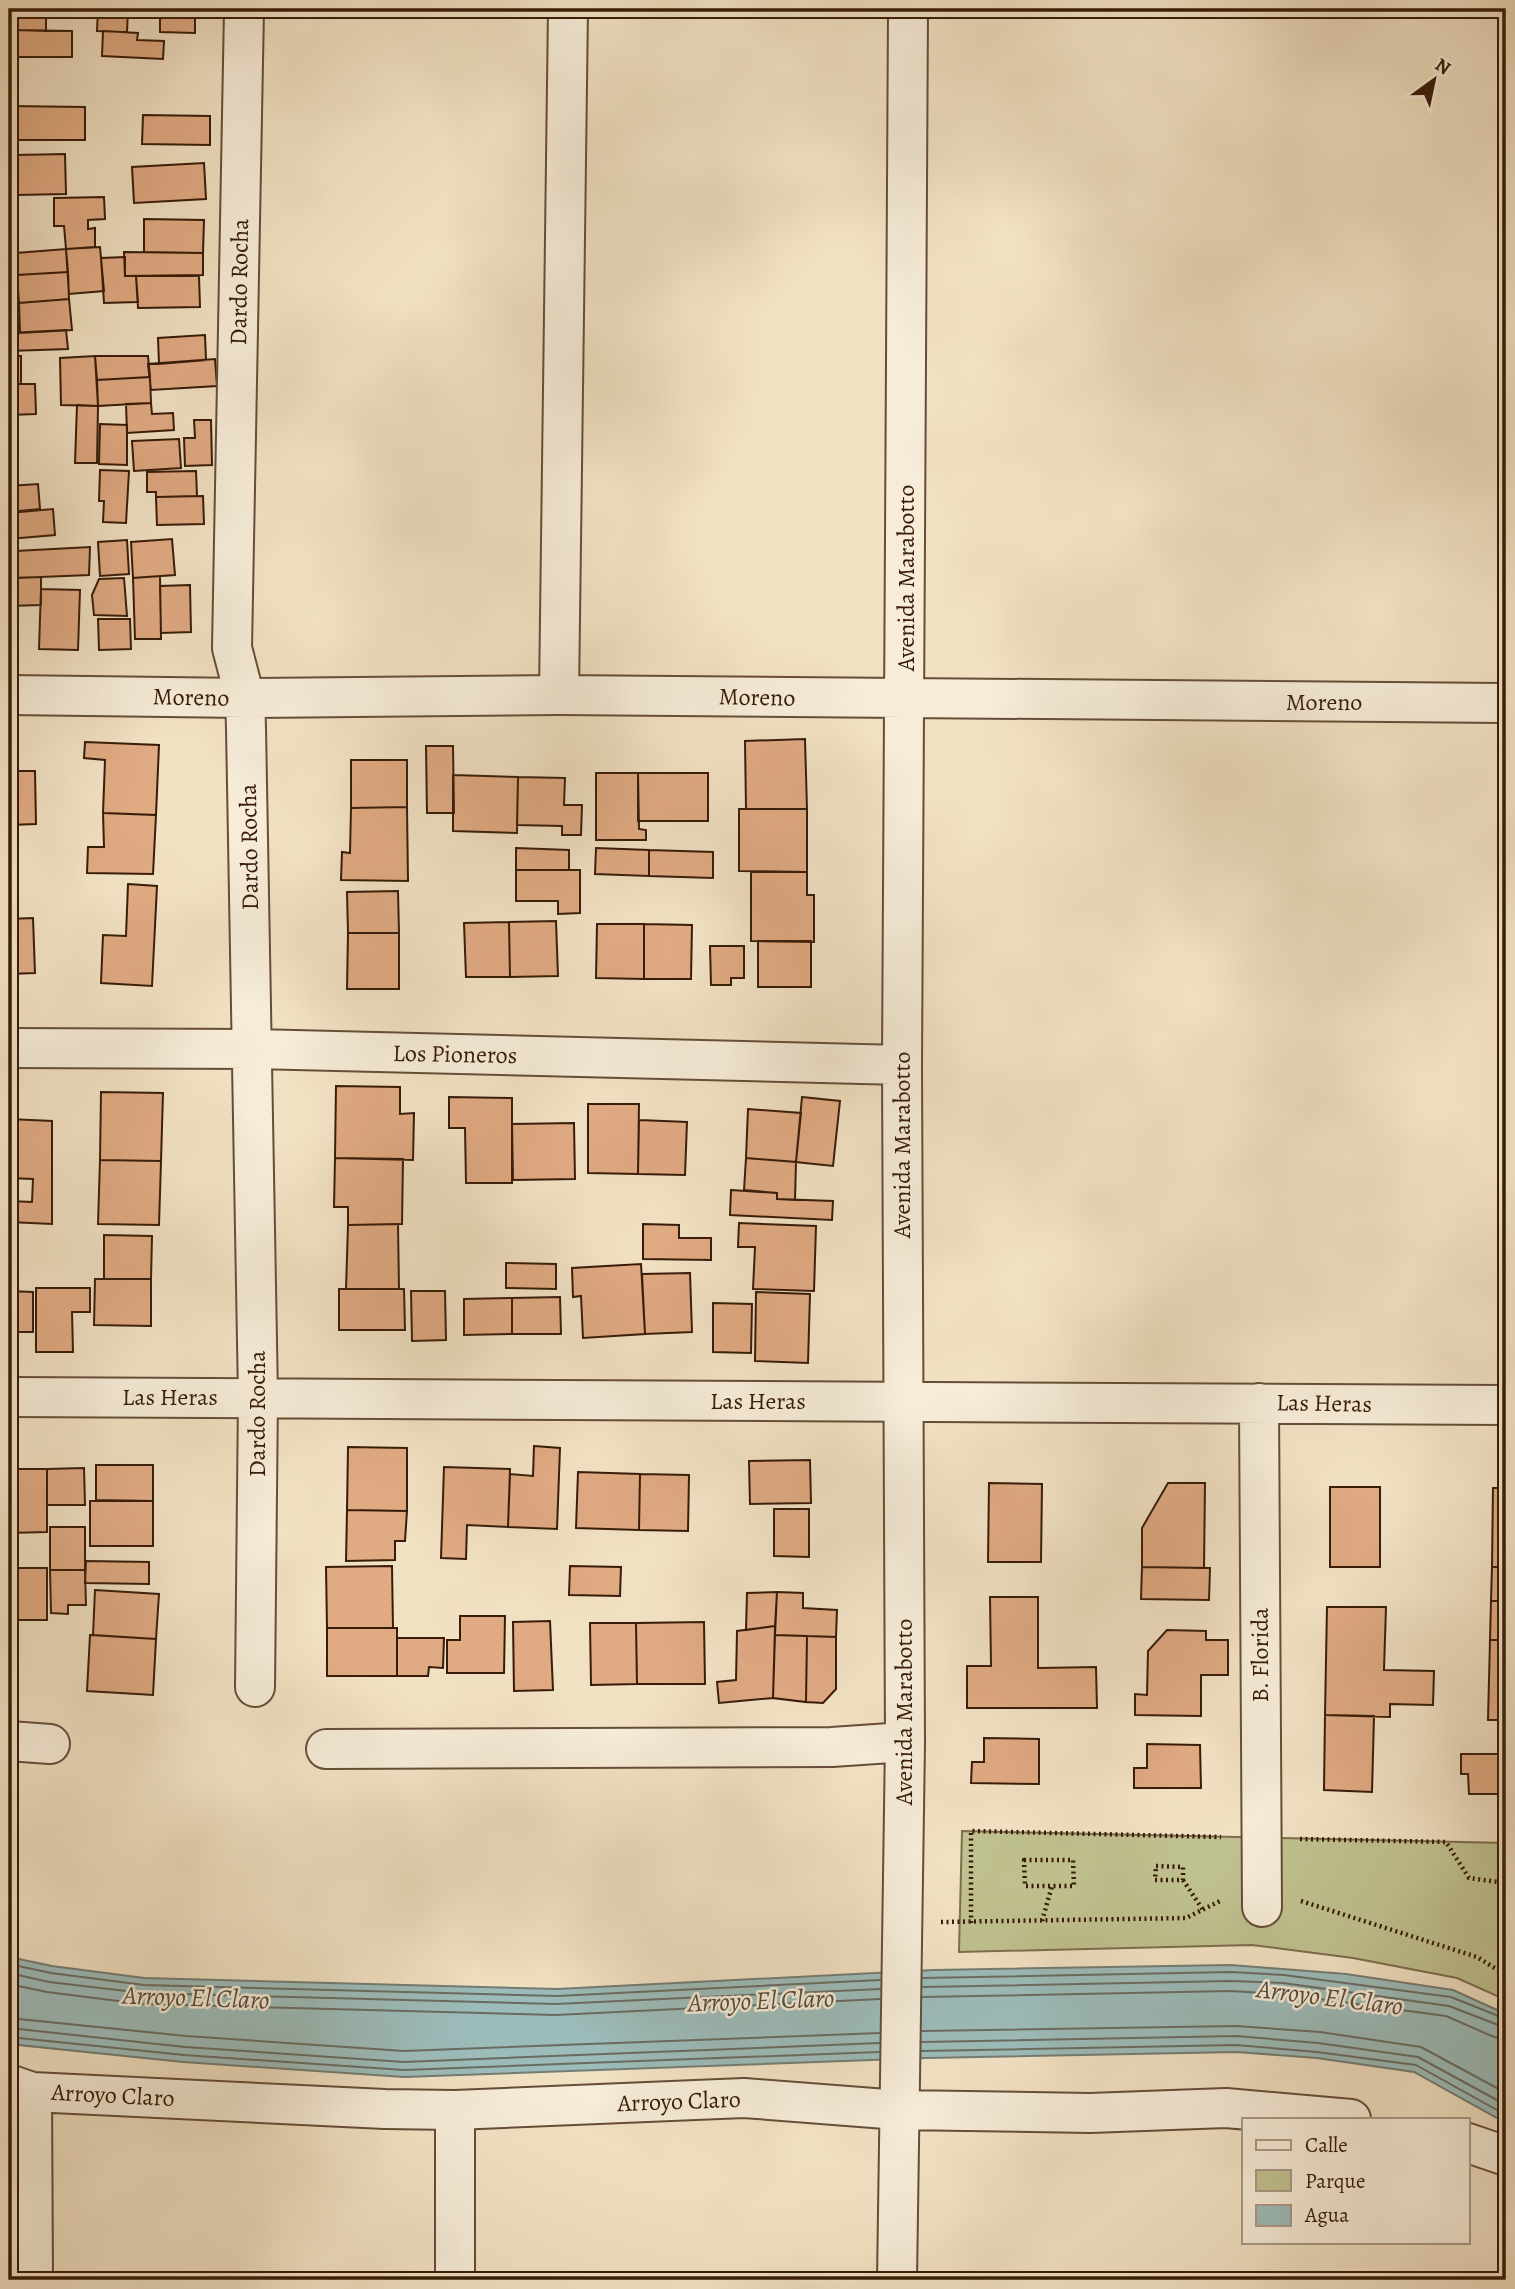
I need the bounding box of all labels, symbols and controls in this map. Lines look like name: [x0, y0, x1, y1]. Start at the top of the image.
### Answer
north arrow: [1400, 46, 1470, 116]
text: N: [1430, 52, 1456, 81]
street label: Dardo Rocha: [222, 218, 256, 346]
street label: Avenida Marabotto: [890, 485, 922, 672]
street label: Moreno: [152, 680, 230, 714]
street label: Moreno: [718, 680, 796, 714]
street label: Moreno: [1286, 686, 1362, 718]
street label: Dardo Rocha: [232, 783, 266, 911]
street label: Los Pioneros: [392, 1037, 518, 1071]
street label: Avenida Marabotto: [886, 1052, 918, 1239]
street label: Dardo Rocha: [241, 1350, 273, 1477]
street label: Las Heras: [122, 1381, 218, 1413]
street label: Las Heras: [710, 1385, 806, 1417]
street label: Las Heras: [1276, 1386, 1372, 1420]
street label: B. Florida: [1244, 1607, 1276, 1703]
street label: Avenida Marabotto: [888, 1619, 920, 1806]
water label: Arroyo El Claro: [1253, 1971, 1405, 2024]
water label: Arroyo El Claro: [120, 1977, 270, 2018]
water label: Arroyo El Claro: [685, 1980, 835, 2021]
street label: Arroyo Claro: [50, 2076, 175, 2114]
street label: Arroyo Claro: [616, 2083, 741, 2119]
legend: [1242, 2118, 1470, 2244]
text: Calle: [1305, 2131, 1348, 2159]
text: Parque: [1305, 2167, 1365, 2195]
text: Agua: [1304, 2201, 1349, 2229]

